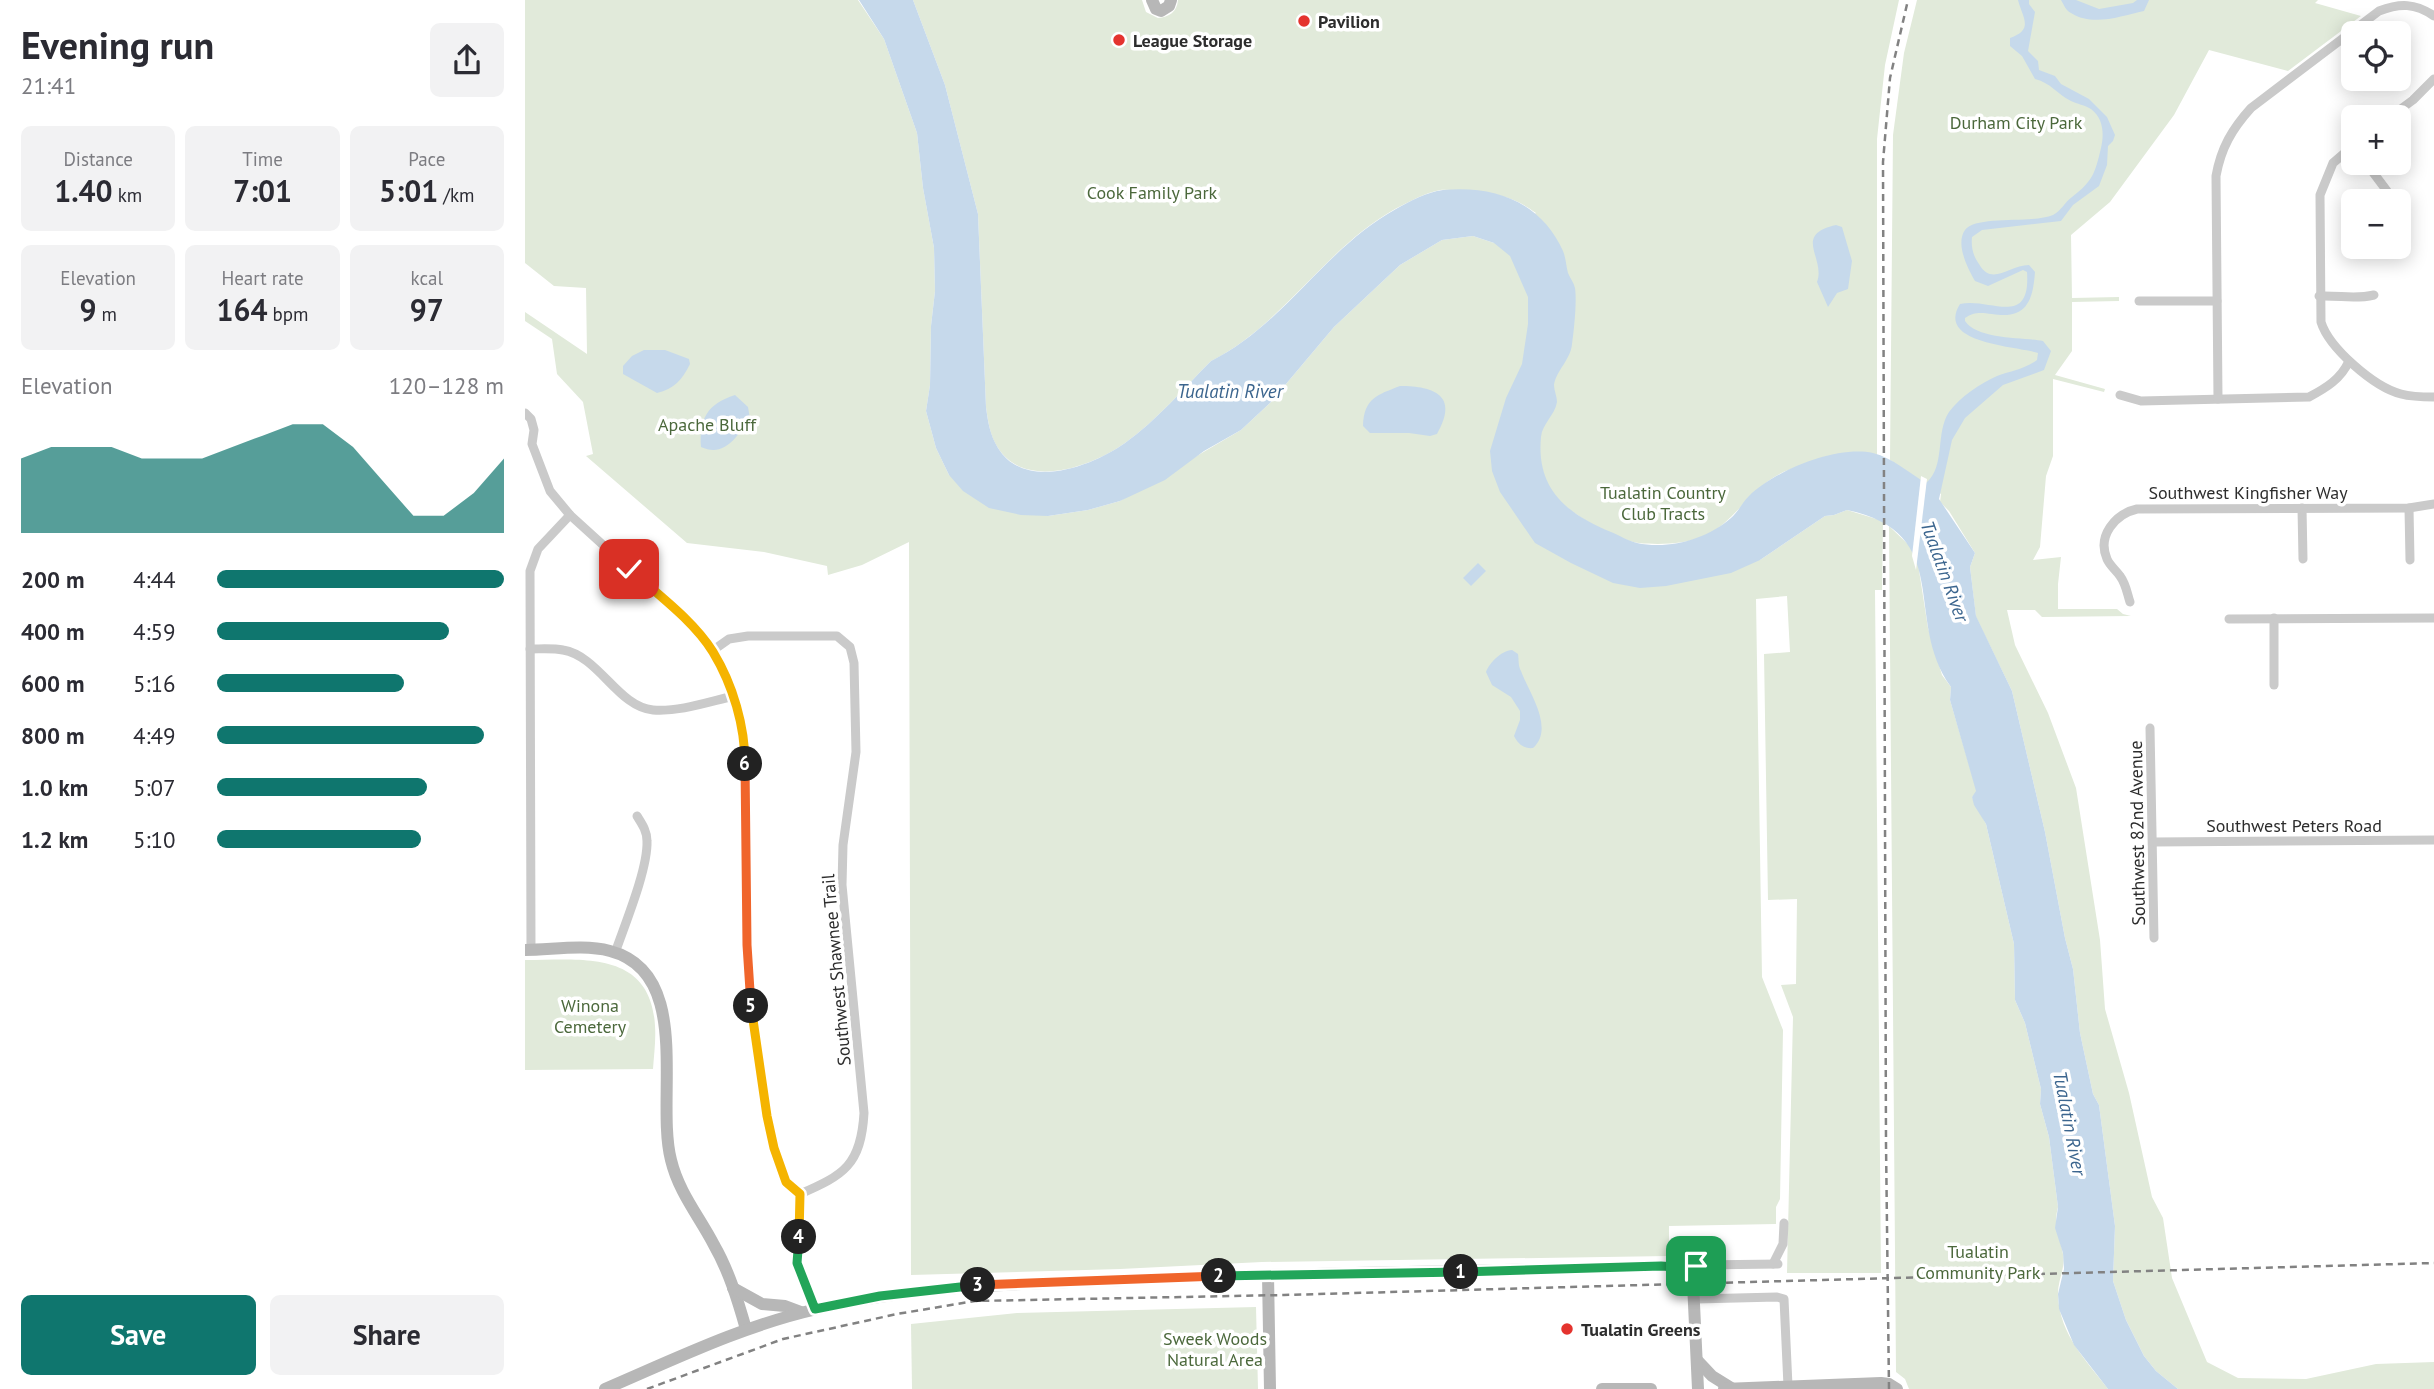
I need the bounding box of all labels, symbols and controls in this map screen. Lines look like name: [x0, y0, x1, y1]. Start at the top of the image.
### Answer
place label: Pavilion: [1318, 10, 1380, 33]
marker: Pavilion: [1296, 13, 1312, 29]
text: Evening run: [21, 20, 214, 69]
map controls: [2341, 21, 2411, 259]
button: locate: [2341, 21, 2411, 91]
button: share: [430, 23, 504, 97]
place label: League Storage: [1133, 29, 1252, 52]
marker: League Storage: [1111, 32, 1127, 48]
text: 21:41: [21, 71, 76, 100]
button: +: [2341, 105, 2411, 175]
park label: Durham City Park: [1950, 111, 2083, 134]
text: Distance: [63, 147, 133, 171]
text: Time: [242, 147, 283, 171]
text: Pace: [408, 147, 445, 171]
text: 1.40: [54, 171, 113, 210]
text: 7:01: [233, 171, 292, 210]
text: 5:01: [379, 171, 438, 210]
park label: Cook Family Park: [1087, 181, 1218, 204]
text: km: [113, 183, 142, 207]
text: /km: [438, 183, 475, 207]
button: −: [2341, 189, 2411, 259]
text: Elevation: [60, 266, 136, 290]
text: Heart rate: [221, 266, 304, 290]
text: kcal: [411, 266, 443, 290]
text: 9: [79, 290, 96, 329]
text: 164: [216, 290, 267, 329]
text: 97: [410, 290, 444, 329]
text: m: [96, 302, 117, 326]
text: bpm: [267, 302, 309, 326]
text: Elevation: [21, 371, 113, 400]
text: 120–128 m: [389, 371, 504, 400]
water label: Tualatin River: [1177, 379, 1285, 403]
park label: Apache Bluff: [658, 413, 757, 436]
park label: Tualatin Country Club Tracts: [1600, 481, 1727, 525]
street label: Southwest Kingfisher Way: [2148, 481, 2348, 504]
water label: Tualatin River: [1916, 517, 1975, 626]
pin: [599, 539, 659, 599]
icon: check: [610, 550, 648, 588]
text: 200 m: [21, 565, 84, 594]
text: 4:44: [133, 565, 176, 594]
text: 400 m: [21, 617, 84, 646]
text: 4:59: [133, 617, 176, 646]
text: 600 m: [21, 669, 84, 698]
text: 5:16: [133, 669, 176, 698]
text: 800 m: [21, 721, 84, 750]
text: 4:49: [133, 721, 176, 750]
street label: Southwest 82nd Avenue: [2124, 740, 2150, 926]
pin: 6: [727, 746, 763, 782]
text: 6: [739, 751, 750, 775]
text: 1.0 km: [21, 773, 88, 802]
text: 5:07: [133, 773, 176, 802]
street label: Southwest Peters Road: [2206, 814, 2382, 837]
text: 1.2 km: [21, 825, 88, 854]
text: 5:10: [133, 825, 176, 854]
street label: Southwest Shawnee Trail: [816, 872, 856, 1067]
pin: 5: [733, 988, 769, 1024]
text: 5: [745, 993, 756, 1017]
park label: Winona Cemetery: [554, 994, 627, 1038]
water label: Tualatin River: [2048, 1069, 2092, 1179]
pin: 4: [781, 1220, 817, 1254]
text: 4: [793, 1224, 804, 1248]
pin: [1666, 1236, 1726, 1296]
park label: Tualatin Community Park: [1916, 1240, 2041, 1284]
icon: arrive: [1677, 1247, 1715, 1285]
pin: 1: [1443, 1254, 1479, 1290]
pin: 2: [1201, 1258, 1237, 1294]
text: 1: [1455, 1259, 1466, 1283]
text: 2: [1213, 1263, 1224, 1287]
pin: 3: [960, 1268, 995, 1302]
text: 3: [972, 1272, 983, 1296]
button: Save: [21, 1295, 256, 1375]
button: Share: [270, 1295, 504, 1375]
place label: Tualatin Greens: [1581, 1318, 1701, 1341]
marker: Tualatin Greens: [1559, 1321, 1575, 1337]
park label: Sweek Woods Natural Area: [1163, 1327, 1267, 1371]

